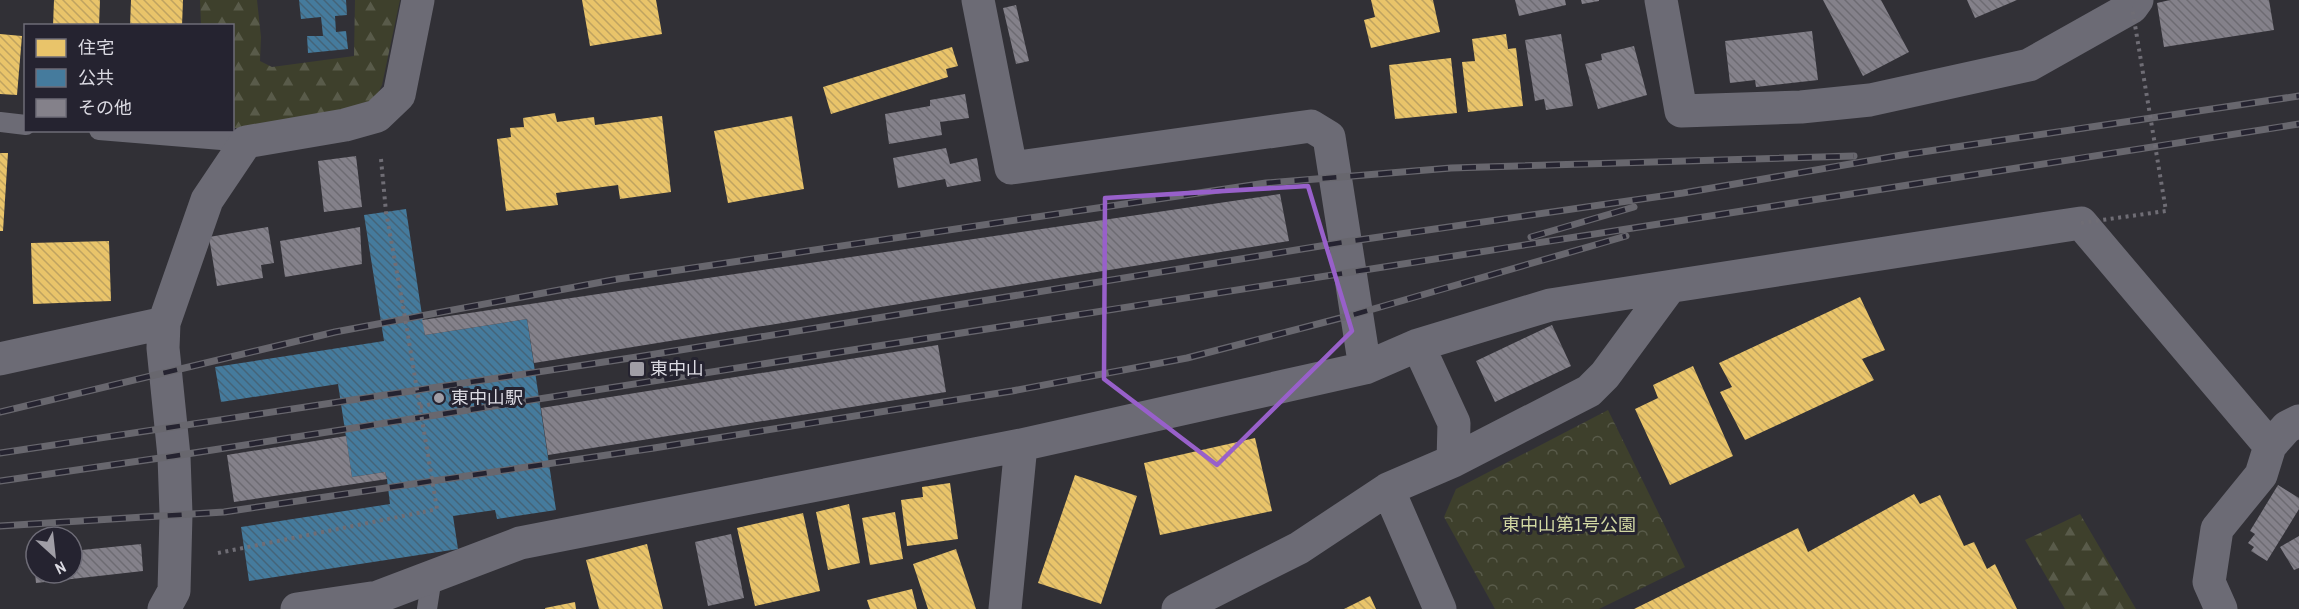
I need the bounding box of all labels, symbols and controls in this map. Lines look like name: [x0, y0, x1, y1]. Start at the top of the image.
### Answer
legend: [24, 24, 234, 132]
text: 住宅: [78, 35, 114, 60]
text: 公共: [78, 65, 114, 90]
text: その他: [78, 95, 132, 120]
place label: 東中山: [650, 356, 704, 381]
marker: 東中山: [628, 360, 646, 378]
place label: 東中山駅: [451, 385, 523, 410]
marker: 東中山駅: [432, 391, 446, 405]
park label: 東中山第1号公園: [1502, 512, 1636, 537]
north arrow: [24, 525, 84, 585]
text: N: [52, 556, 70, 580]

